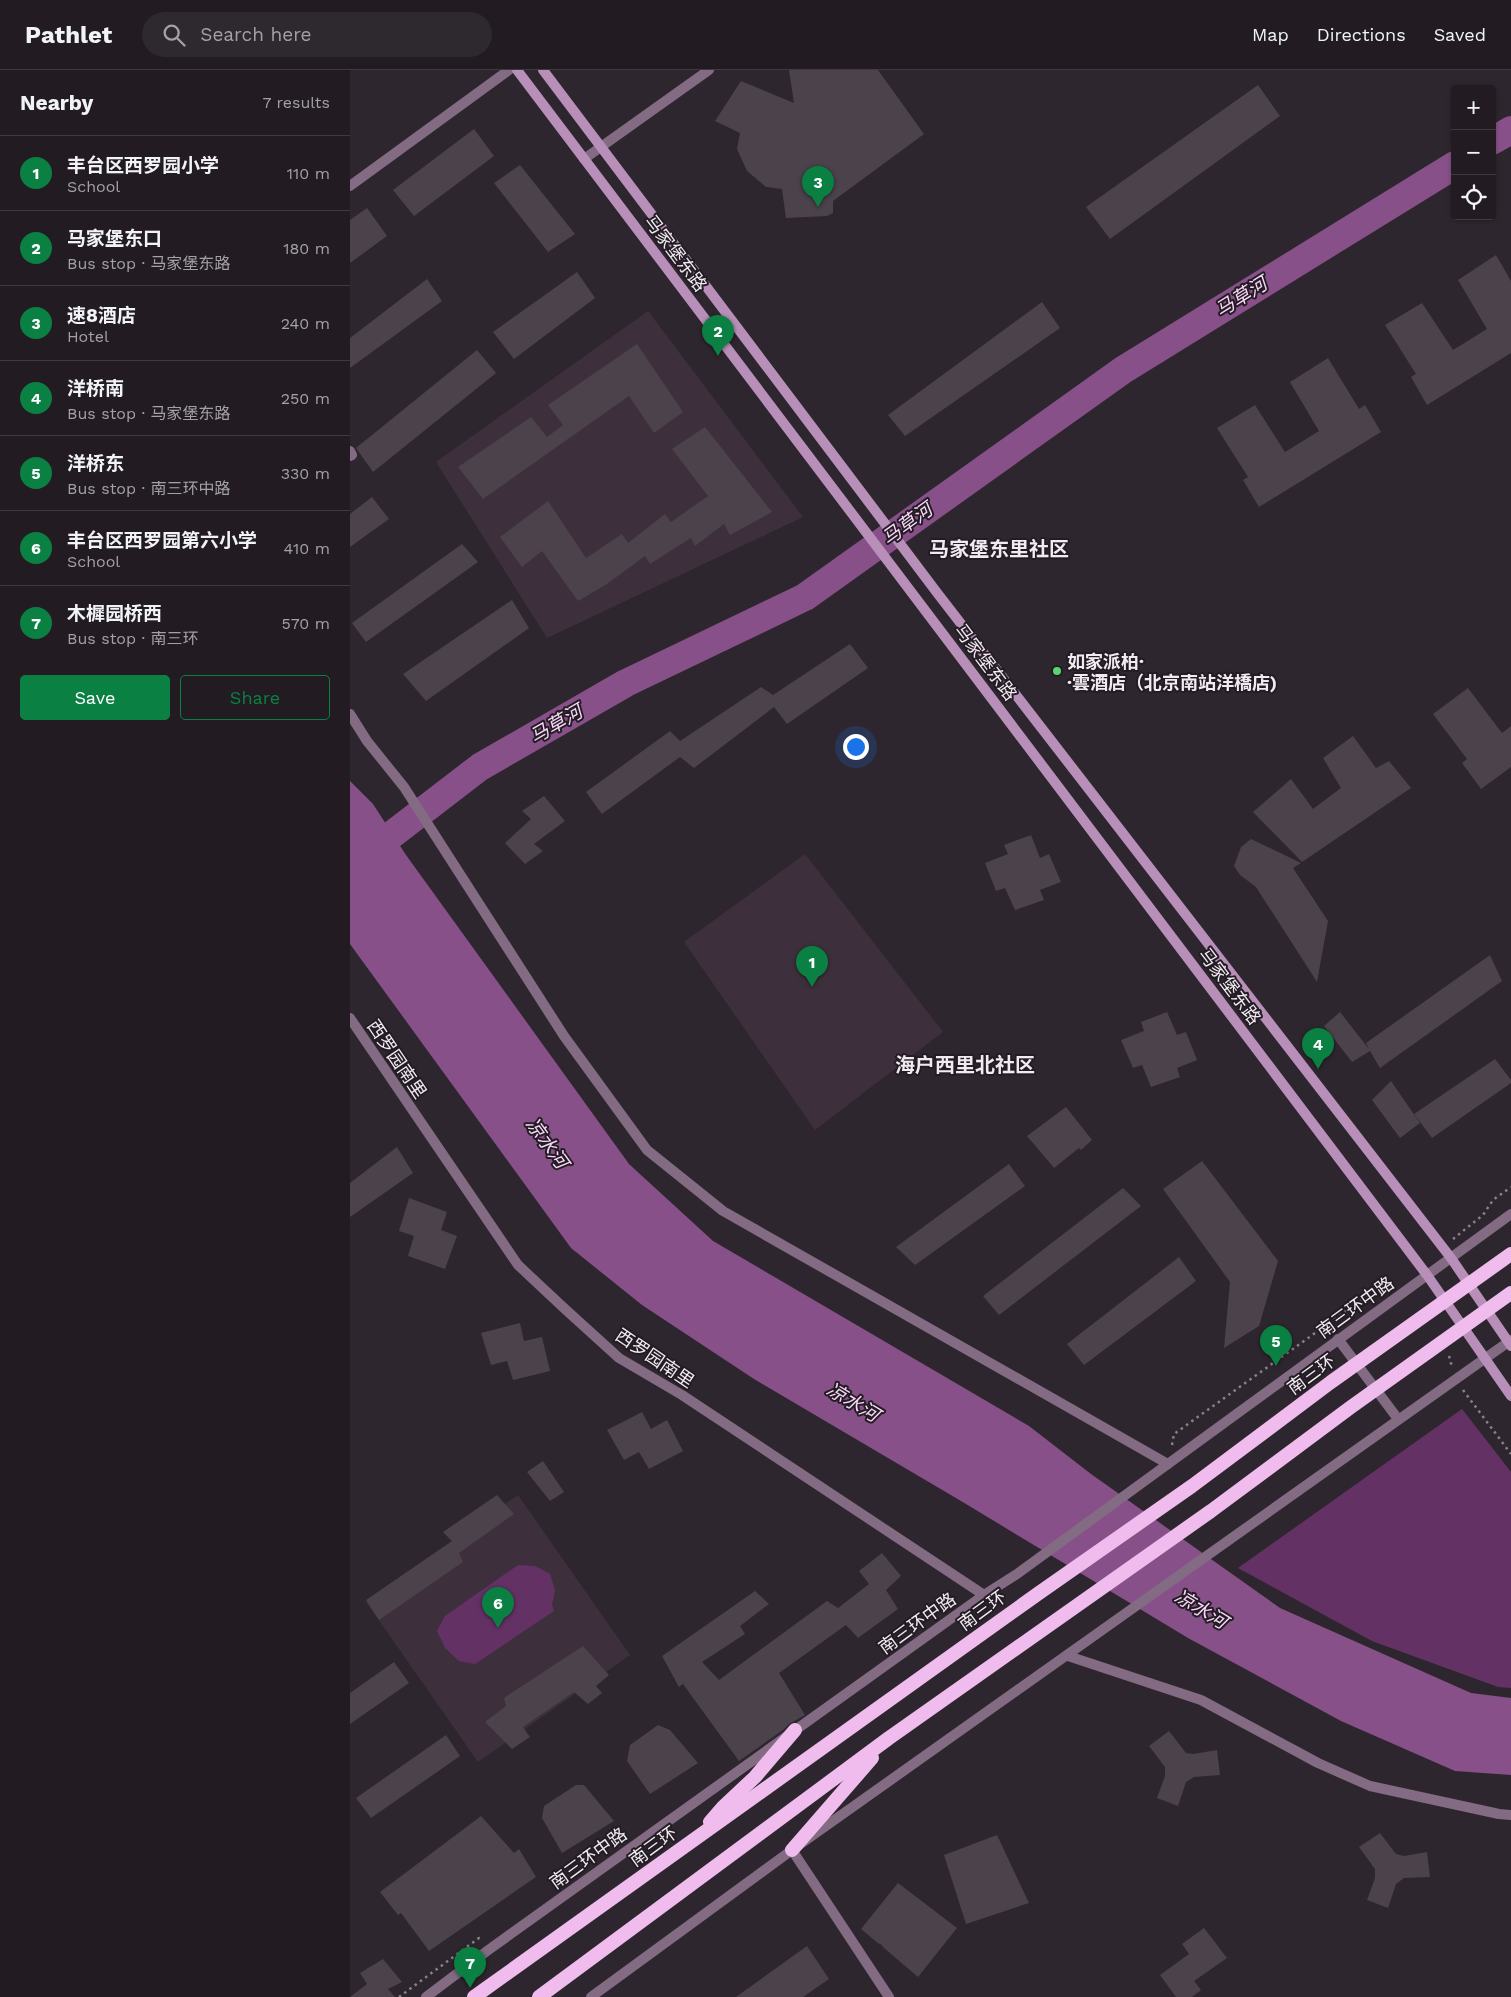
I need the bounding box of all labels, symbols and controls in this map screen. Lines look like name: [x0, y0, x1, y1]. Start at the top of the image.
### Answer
search box: [142, 12, 492, 57]
text: Pathlet: [25, 21, 112, 49]
icon: search: [160, 21, 188, 49]
text: Search here: [200, 23, 312, 46]
text: Map: [1252, 24, 1289, 45]
text: Directions: [1317, 24, 1406, 45]
text: Saved: [1434, 24, 1486, 45]
map controls: [1451, 85, 1496, 220]
button: +: [1451, 85, 1496, 130]
text: Nearby: [20, 90, 93, 115]
text: 7 results: [263, 93, 330, 112]
button: −: [1451, 130, 1496, 175]
text: 丰台区西罗园小学: [67, 154, 219, 177]
text: 1: [33, 164, 39, 183]
text: 110 m: [287, 164, 330, 183]
pin: 3: [802, 166, 834, 207]
button: locate: [1451, 175, 1496, 220]
text: School: [67, 177, 120, 196]
street label: 马家堡东路: [641, 211, 711, 295]
text: 马家堡东口: [67, 227, 162, 250]
text: 2: [31, 239, 41, 258]
text: 180 m: [283, 239, 330, 258]
text: Bus stop · 马家堡东路: [67, 254, 231, 273]
water label: 马草河: [1211, 270, 1275, 322]
text: 速8酒店: [67, 304, 136, 327]
text: 3: [31, 314, 41, 333]
text: 240 m: [281, 314, 330, 333]
pin: 2: [702, 315, 734, 356]
text: Hotel: [67, 327, 109, 346]
text: 洋桥南: [67, 377, 124, 400]
text: 4: [31, 389, 41, 408]
text: 250 m: [281, 389, 330, 408]
text: Bus stop · 马家堡东路: [67, 404, 231, 423]
text: 洋桥东: [67, 452, 124, 475]
text: 5: [31, 464, 41, 483]
text: 330 m: [281, 464, 330, 483]
text: Bus stop · 南三环中路: [67, 479, 231, 498]
water label: 马草河: [877, 496, 940, 550]
text: 丰台区西罗园第六小学: [67, 529, 257, 552]
district label: 马家堡东里社区: [929, 537, 1069, 561]
text: 6: [31, 539, 41, 558]
text: 410 m: [284, 539, 330, 558]
text: School: [67, 552, 120, 571]
text: 木樨园桥西: [67, 602, 162, 625]
text: 7: [31, 614, 41, 633]
text: 570 m: [281, 614, 330, 633]
street label: 马家堡东路: [951, 620, 1021, 704]
text: Bus stop · 南三环: [67, 629, 199, 648]
place label: 如家派柏· ·雲酒店（北京南站洋橋店): [1067, 651, 1277, 693]
marker: 如家派柏· ·雲酒店（北京南站洋橋店): [1051, 665, 1063, 677]
button: Save: [20, 675, 170, 720]
button: Share: [180, 675, 330, 720]
water label: 马草河: [526, 698, 590, 748]
your location: [843, 734, 869, 760]
street label: 马家堡东路: [1195, 944, 1265, 1028]
pin: 1: [796, 946, 828, 987]
street label: 西罗园南里: [363, 1016, 431, 1102]
pin: 4: [1302, 1028, 1334, 1069]
district label: 海户西里北社区: [895, 1053, 1035, 1077]
water label: 凉水河: [521, 1113, 575, 1176]
street label: 南三环中路: [1312, 1272, 1398, 1342]
street label: 西罗园南里: [612, 1324, 698, 1392]
pin: 5: [1260, 1325, 1292, 1366]
street label: 南三环: [1283, 1350, 1339, 1398]
water label: 凉水河: [823, 1377, 887, 1429]
water label: 凉水河: [1171, 1584, 1235, 1636]
street label: 南三环: [954, 1586, 1010, 1634]
pin: 6: [482, 1587, 514, 1628]
street label: 南三环中路: [874, 1588, 960, 1658]
street label: 南三环: [625, 1822, 681, 1870]
street label: 南三环中路: [545, 1823, 631, 1893]
pin: 7: [454, 1947, 486, 1988]

